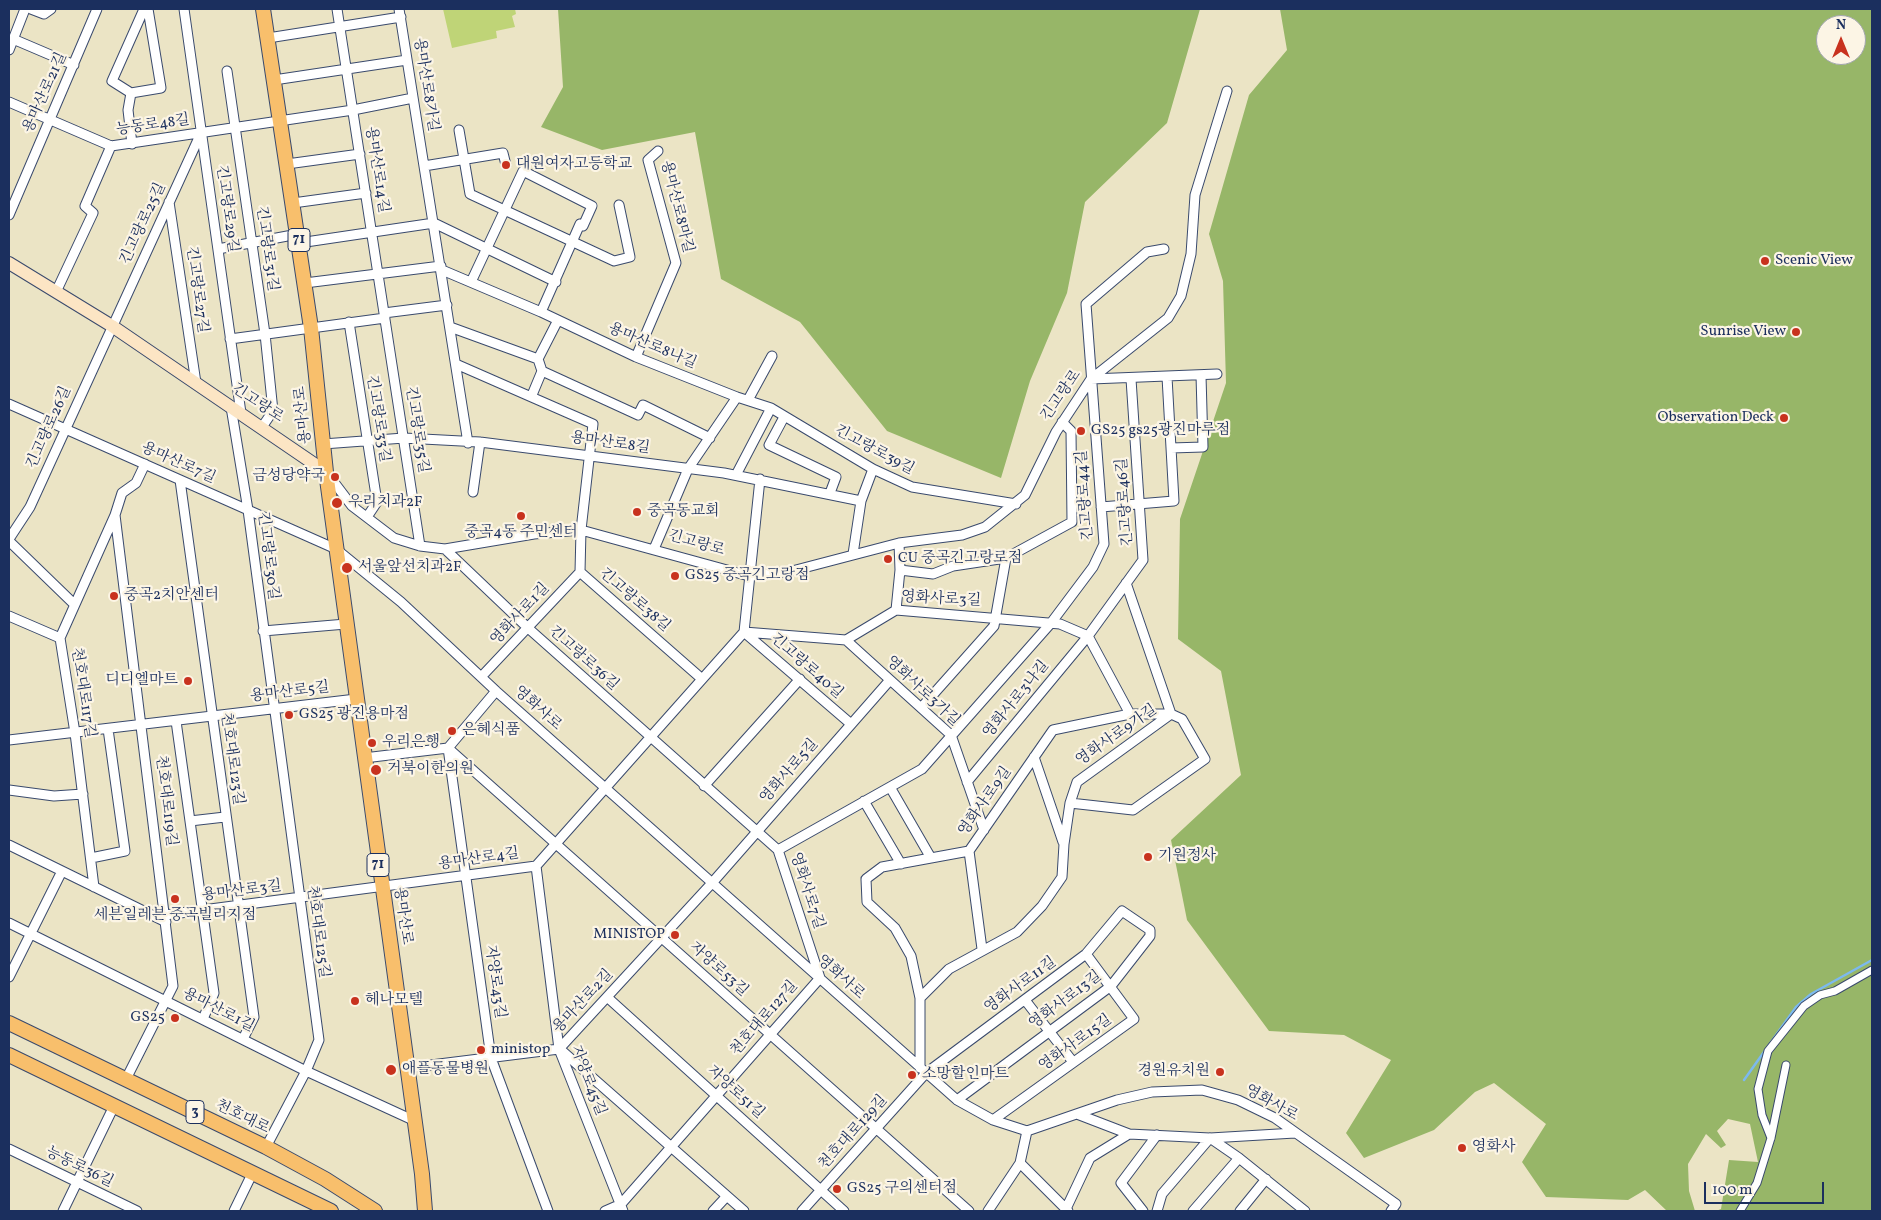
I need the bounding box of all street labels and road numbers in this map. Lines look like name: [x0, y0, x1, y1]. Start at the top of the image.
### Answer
street label: 용마산로8가길: [409, 37, 441, 133]
street label: 용마산로21길: [20, 50, 72, 136]
street label: 능동로48길: [115, 112, 191, 140]
street label: 용마산로14길: [360, 126, 392, 214]
street label: 용마산로8마길: [656, 159, 696, 255]
street label: 긴고랑로29길: [211, 164, 241, 254]
street label: 긴고랑로25길: [117, 180, 171, 268]
street label: 긴고랑로31길: [251, 205, 281, 293]
road number: 71: [288, 228, 310, 252]
street label: 긴고랑로27길: [181, 245, 211, 335]
street label: 용마산로8나길: [605, 320, 699, 374]
street label: 긴고랑로: [1038, 367, 1086, 425]
street label: 긴고랑로33길: [361, 374, 393, 464]
street label: 긴고랑로: [228, 381, 286, 427]
street label: 긴고랑로26길: [24, 384, 76, 472]
street label: 용마산로: [292, 385, 316, 445]
street label: 긴고랑로35길: [400, 385, 432, 475]
street label: 긴고랑로39길: [831, 422, 917, 480]
street label: 용마산로8길: [569, 430, 651, 458]
street label: 용마산로7길: [138, 440, 218, 488]
street label: 긴고랑로44길: [1074, 449, 1098, 541]
street label: 긴고랑로46길: [1114, 457, 1138, 547]
street label: 긴고랑로30길: [253, 511, 281, 601]
street label: 긴고랑로: [666, 527, 726, 561]
street label: 긴고랑로38길: [595, 565, 673, 637]
street label: 영화사로1길: [488, 580, 554, 650]
street label: 영화사로3길: [901, 589, 981, 611]
street label: 긴고랑로36길: [544, 623, 622, 695]
street label: 긴고랑로40길: [766, 631, 846, 703]
street label: 천호대로117길: [66, 646, 98, 740]
street label: 영화사로3가길: [881, 653, 963, 731]
street label: 영화사로3나길: [980, 658, 1054, 742]
street label: 용마산로5길: [249, 679, 331, 707]
street label: 영화사로: [509, 683, 565, 735]
street label: 영화사로9가길: [1073, 701, 1161, 771]
street label: 천호대로123길: [216, 711, 246, 807]
street label: 영화사로5길: [757, 736, 823, 808]
street label: 천호대로119길: [150, 754, 180, 848]
street label: 영화사로9길: [956, 764, 1016, 840]
street label: 용마산로4길: [437, 845, 521, 875]
street label: 영화사로7길: [785, 850, 827, 932]
road number: 71: [367, 854, 389, 876]
street label: 용마산로3길: [201, 878, 283, 906]
street label: 천호대로125길: [302, 884, 332, 980]
street label: 용마산로: [389, 886, 415, 946]
street label: 자양로53길: [685, 939, 751, 1001]
street label: 자양로43길: [480, 944, 508, 1020]
street label: 영화사로: [812, 952, 868, 1004]
street label: 영화사로11길: [982, 954, 1060, 1018]
street label: 용마산로2길: [550, 966, 618, 1038]
street label: 영화사로13길: [1026, 968, 1106, 1034]
street label: 천호대로127길: [728, 978, 802, 1060]
street label: 용마산로1길: [179, 985, 257, 1037]
street label: 영화사로15길: [1036, 1012, 1116, 1076]
street label: 자양로45길: [565, 1043, 609, 1119]
street label: 자양로51길: [703, 1063, 767, 1123]
street label: 영화사로: [1241, 1082, 1301, 1126]
street label: 천호대로129길: [816, 1092, 892, 1174]
street label: 천호대로: [212, 1097, 272, 1139]
road number: 3: [186, 1100, 204, 1124]
street label: 능동로36길: [42, 1144, 116, 1192]

